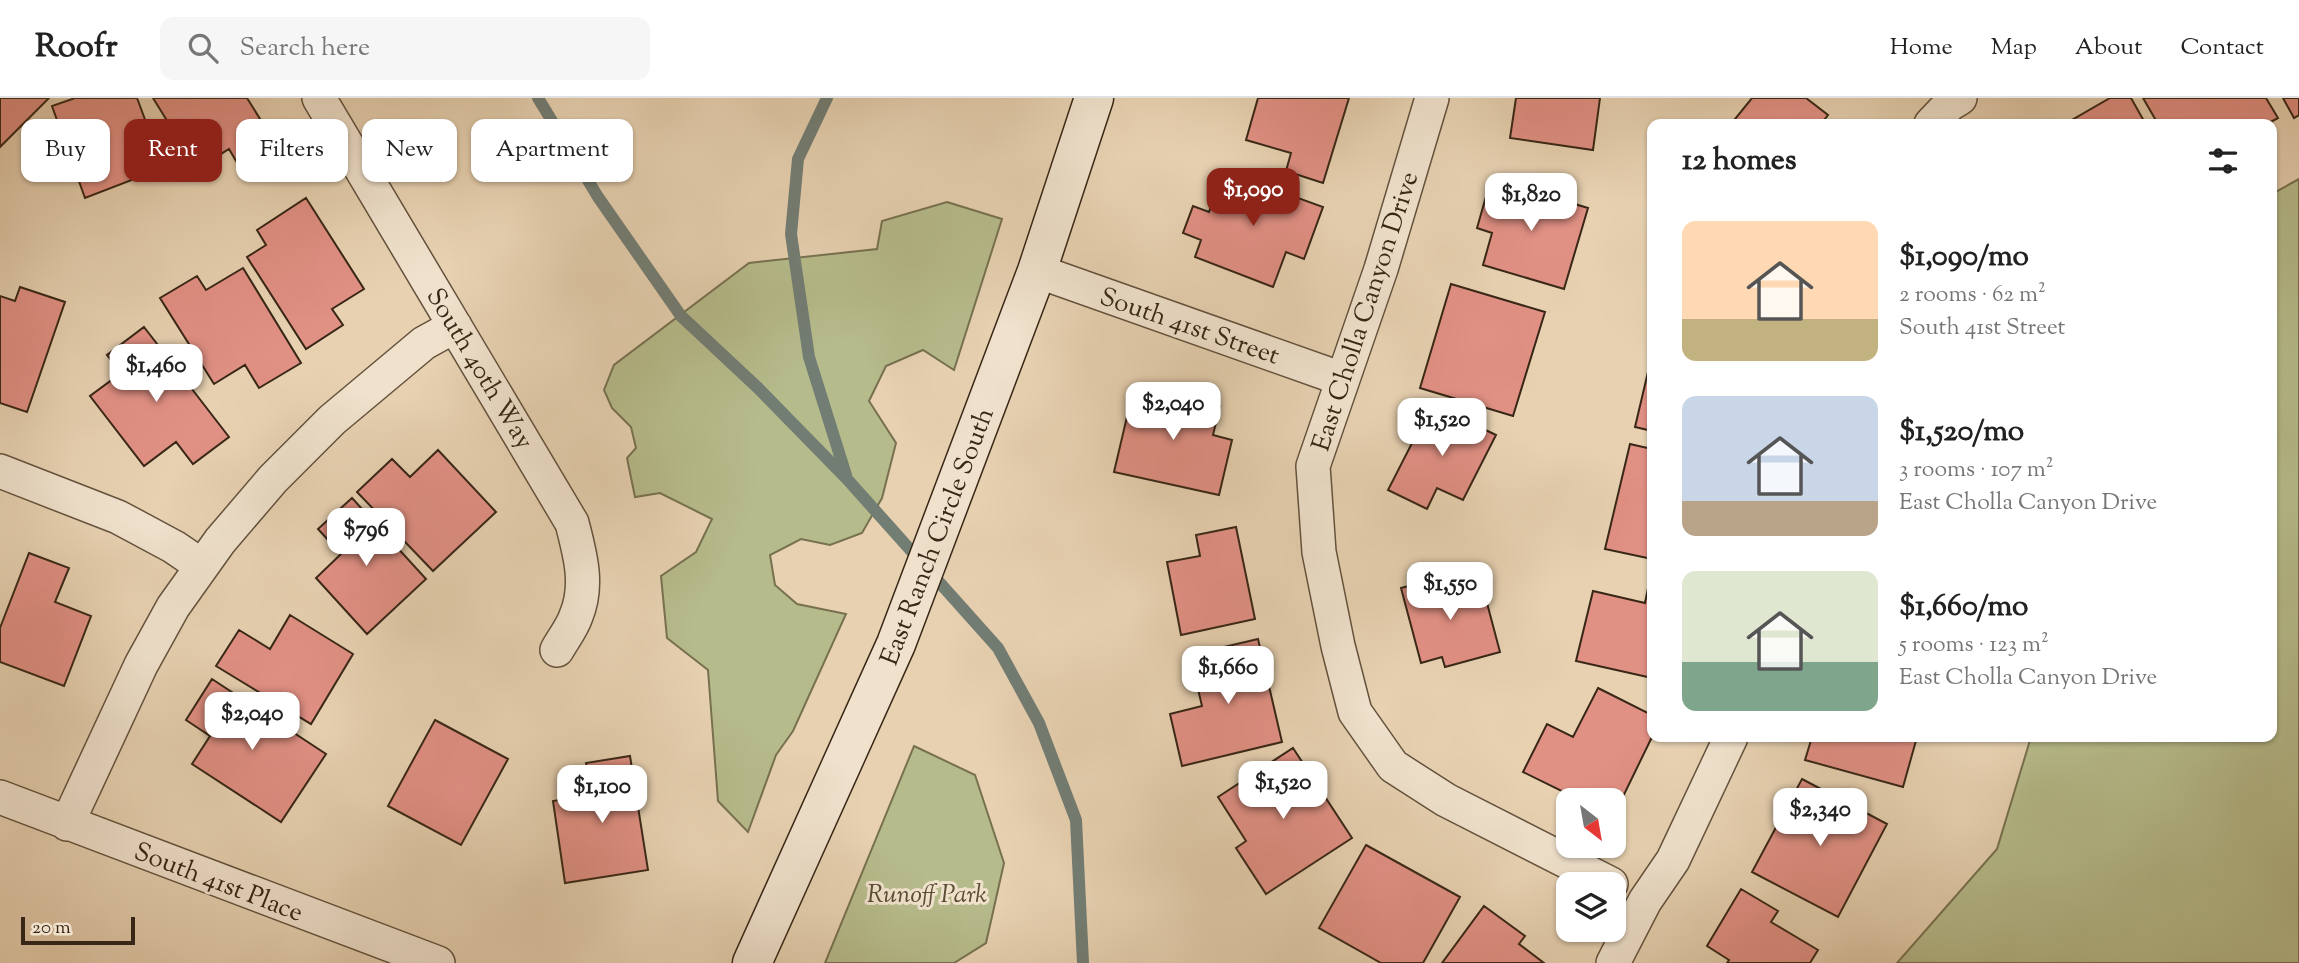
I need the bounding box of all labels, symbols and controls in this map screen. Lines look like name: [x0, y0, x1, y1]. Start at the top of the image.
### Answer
search box: [160, 17, 650, 80]
text: Roofr: [35, 24, 118, 72]
icon: search: [184, 29, 222, 67]
text: Search here: [240, 30, 370, 67]
text: Home: [1890, 31, 1953, 65]
text: Map: [1991, 31, 2037, 65]
text: About: [2075, 31, 2142, 65]
text: Contact: [2180, 31, 2264, 65]
chip: Buy: [21, 119, 110, 182]
chip: Rent: [124, 119, 222, 182]
chip: Filters: [236, 119, 348, 182]
chip: New: [362, 119, 457, 182]
chip: Apartment: [471, 119, 633, 182]
text: 12 homes: [1682, 140, 1797, 183]
icon: filters: [2204, 142, 2242, 180]
street label: East Cholla Canyon Drive: [1304, 167, 1429, 456]
pin: $1,090: [1196, 169, 1310, 228]
text: $1,090: [1223, 174, 1283, 207]
pin: $1,820: [1474, 174, 1588, 233]
text: $1,820: [1501, 179, 1561, 212]
text: $1,090/mo: [1899, 236, 2029, 279]
icon: home: [1738, 249, 1822, 333]
street label: South 41st Street: [1094, 279, 1284, 376]
text: 2 rooms · 62 m²: [1899, 279, 2046, 312]
street label: South 40th Way: [416, 282, 542, 457]
text: South 41st Street: [1899, 312, 2065, 345]
pin: $1,460: [99, 344, 213, 404]
text: $1,460: [126, 350, 186, 383]
pin: $2,040: [1116, 382, 1230, 442]
text: $2,040: [1142, 388, 1204, 421]
pin: $1,520: [1385, 398, 1499, 458]
street label: East Ranch Circle South: [872, 403, 1005, 671]
text: $1,520: [1413, 404, 1471, 437]
text: $1,520/mo: [1899, 411, 2024, 454]
icon: home: [1738, 424, 1822, 508]
text: 3 rooms · 107 m²: [1899, 454, 2054, 487]
text: East Cholla Canyon Drive: [1899, 487, 2157, 520]
pin: $796: [325, 508, 407, 568]
text: $796: [343, 514, 389, 547]
pin: $1,550: [1393, 562, 1507, 622]
text: $1,550: [1423, 568, 1477, 601]
text: $1,660/mo: [1899, 586, 2029, 629]
icon: home: [1738, 599, 1822, 683]
text: 5 rooms · 123 m²: [1899, 629, 2049, 662]
pin: $1,660: [1171, 646, 1285, 706]
text: $1,660: [1198, 652, 1258, 685]
text: East Cholla Canyon Drive: [1899, 662, 2157, 695]
pin: $2,040: [195, 692, 309, 752]
text: $2,040: [221, 698, 283, 731]
pin: $1,520: [1226, 762, 1340, 821]
pin: $1,100: [545, 766, 659, 825]
text: $1,520: [1254, 767, 1312, 800]
text: $1,100: [573, 771, 631, 804]
north arrow: [1556, 788, 1626, 858]
map controls: [1556, 788, 1626, 942]
pin: $2,340: [1763, 788, 1877, 848]
text: $2,340: [1789, 794, 1851, 827]
street label: South 41st Place: [128, 834, 308, 933]
button: layers: [1556, 872, 1626, 942]
park label: Runoff Park: [867, 877, 987, 914]
scale bar: [21, 914, 135, 946]
text: 20 m: [32, 915, 71, 942]

